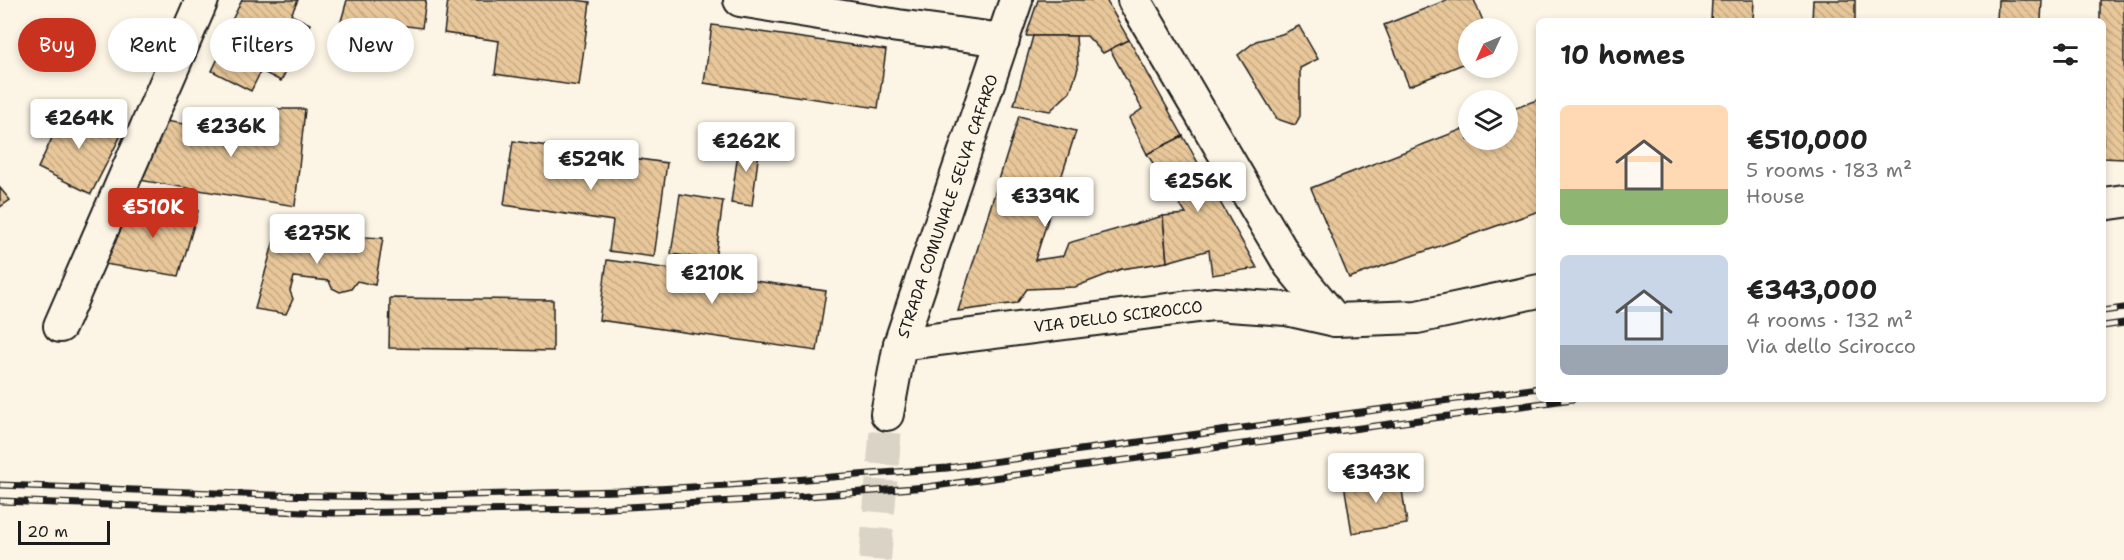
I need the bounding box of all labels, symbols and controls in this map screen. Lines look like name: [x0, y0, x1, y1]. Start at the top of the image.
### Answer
chip: Buy: [18, 18, 96, 72]
chip: Rent: [108, 18, 198, 72]
chip: Filters: [210, 18, 315, 72]
chip: New: [327, 18, 414, 72]
north arrow: [1458, 18, 1518, 78]
map controls: [1458, 18, 1518, 150]
text: 10 homes: [1560, 37, 1685, 72]
icon: filters: [2049, 38, 2082, 71]
street label: STRADA COMUNALE SELVA CAFARO: [892, 71, 1003, 341]
button: layers: [1458, 90, 1518, 150]
pin: €264K: [37, 99, 121, 150]
text: €264K: [44, 105, 114, 131]
pin: €236K: [189, 107, 273, 158]
text: €236K: [196, 113, 266, 139]
pin: €262K: [704, 122, 788, 173]
text: €510,000: [1746, 122, 1868, 157]
text: €262K: [712, 128, 780, 154]
icon: home: [1608, 129, 1680, 201]
pin: €529K: [549, 140, 633, 191]
text: €529K: [558, 146, 624, 172]
text: 5 rooms · 183 m²: [1746, 157, 1912, 183]
pin: €256K: [1156, 162, 1240, 213]
text: €256K: [1164, 168, 1232, 194]
pin: €339K: [1003, 177, 1087, 228]
text: €339K: [1011, 183, 1079, 209]
text: House: [1746, 183, 1805, 209]
pin: €510K: [111, 188, 195, 239]
text: €510K: [122, 194, 184, 220]
pin: €275K: [275, 214, 359, 265]
text: €275K: [284, 220, 350, 246]
pin: €210K: [670, 254, 754, 305]
text: €210K: [680, 260, 744, 286]
text: €343,000: [1746, 272, 1877, 307]
icon: home: [1608, 279, 1680, 351]
street label: VIA DELLO SCIROCCO: [1032, 296, 1204, 337]
text: 4 rooms · 132 m²: [1746, 307, 1913, 333]
text: Via dello Scirocco: [1746, 333, 1916, 359]
pin: €343K: [1334, 453, 1418, 504]
text: €343K: [1342, 459, 1410, 485]
scale bar: [18, 518, 110, 546]
text: 20 m: [27, 521, 68, 542]

